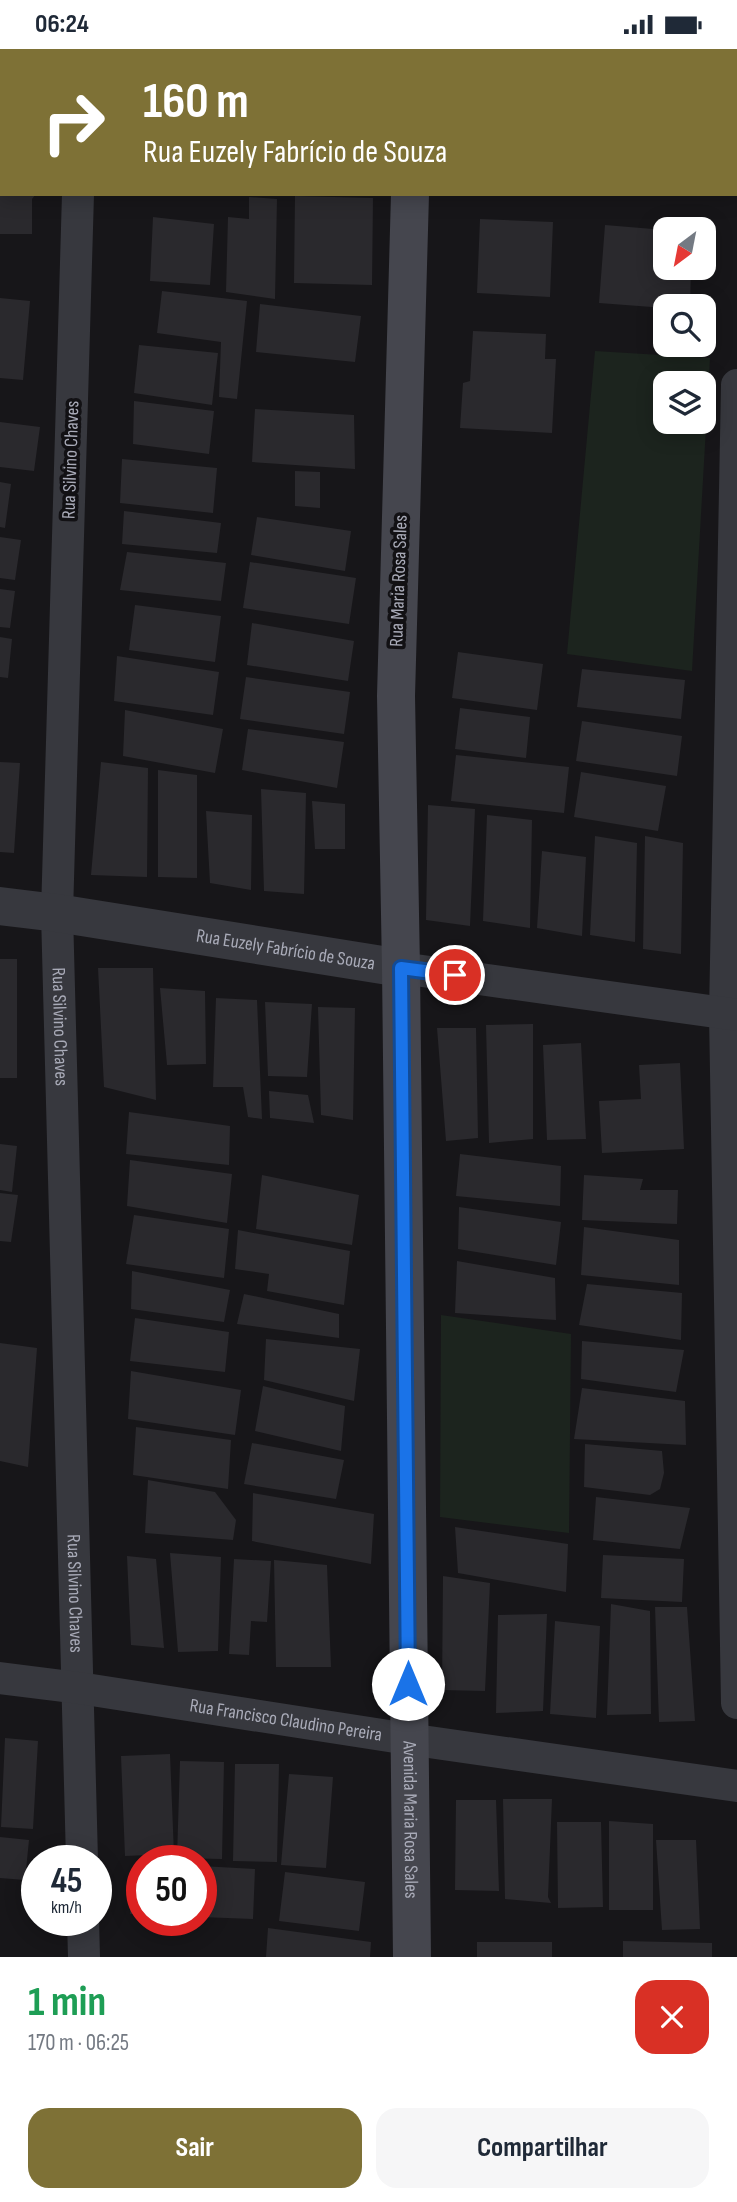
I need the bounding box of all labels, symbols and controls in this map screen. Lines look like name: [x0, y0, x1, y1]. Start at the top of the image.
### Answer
text: 06:24: [35, 9, 89, 40]
text: 160 m: [143, 73, 249, 132]
icon: right: [28, 77, 119, 168]
text: Rua Euzely Fabrício de Souza: [143, 133, 447, 172]
north arrow: [653, 217, 716, 280]
map controls: [653, 217, 716, 434]
button: search: [653, 294, 716, 357]
button: layers: [653, 371, 716, 434]
street label: Rua Silvino Chaves: [57, 400, 85, 520]
street label: Rua Maria Rosa Sales: [385, 514, 413, 647]
street label: Rua Euzely Fabrício de Souza: [195, 924, 377, 975]
pin: [425, 945, 485, 1005]
icon: arrive: [436, 956, 474, 994]
street label: Rua Silvino Chaves: [47, 967, 73, 1086]
street label: Rua Silvino Chaves: [62, 1534, 88, 1653]
position arrow: [371, 1647, 445, 1721]
street label: Rua Francisco Claudino Pereira: [188, 1694, 384, 1746]
street label: Avenida Maria Rosa Sales: [398, 1740, 423, 1899]
speed limit sign: 50: [126, 1845, 217, 1936]
text: 45: [51, 1860, 82, 1903]
text: km/h: [51, 1897, 82, 1918]
text: 1 min: [28, 1977, 106, 2028]
button: close: [635, 1980, 709, 2054]
text: 170 m · 06:25: [28, 2029, 129, 2057]
button: Sair: [28, 2108, 362, 2188]
button: Compartilhar: [376, 2108, 709, 2188]

